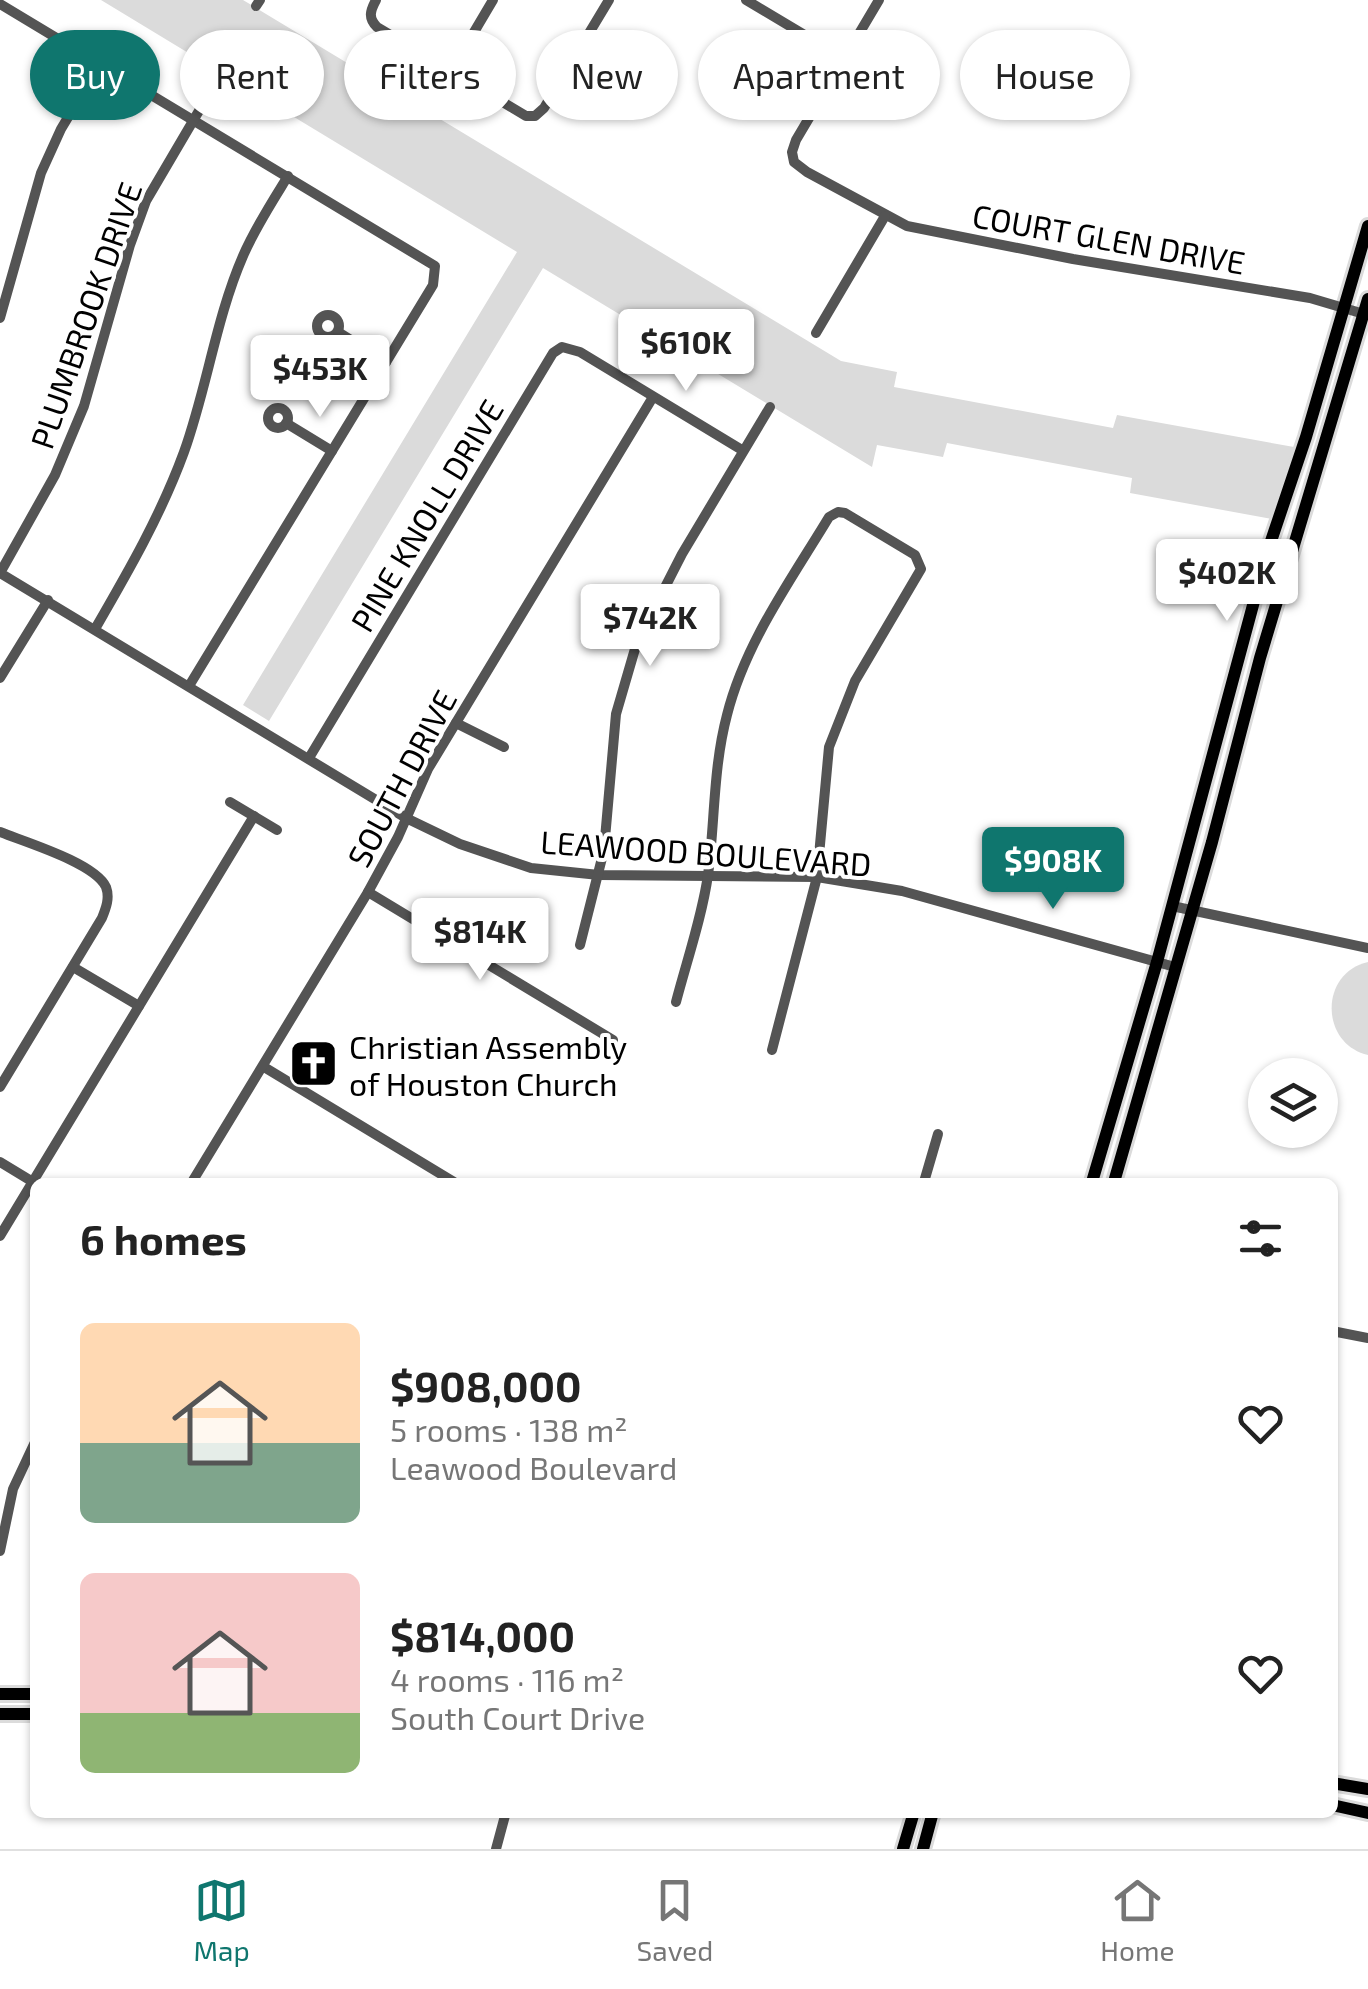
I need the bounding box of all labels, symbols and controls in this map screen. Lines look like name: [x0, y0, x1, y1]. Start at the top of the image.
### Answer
chip: Buy: [30, 30, 160, 120]
chip: Rent: [180, 30, 324, 120]
chip: Filters: [344, 30, 516, 120]
chip: New: [536, 30, 678, 120]
chip: Apartment: [698, 30, 940, 120]
chip: House: [960, 30, 1130, 120]
street label: PLUMBROOK DRIVE: [22, 177, 148, 453]
street label: COURT GLEN DRIVE: [970, 195, 1248, 281]
pin: $610K: [616, 309, 756, 394]
text: $610K: [640, 322, 732, 360]
pin: $453K: [250, 335, 390, 420]
text: $453K: [272, 348, 368, 386]
street label: PINE KNOLL DRIVE: [342, 392, 510, 638]
pin: $402K: [1157, 539, 1297, 624]
text: $402K: [1178, 552, 1276, 590]
pin: $742K: [580, 584, 720, 669]
text: $742K: [603, 597, 697, 635]
street label: SOUTH DRIVE: [339, 683, 463, 873]
street label: LEAWOOD BOULEVARD: [539, 821, 873, 883]
pin: $908K: [983, 827, 1123, 912]
text: $908K: [1004, 840, 1102, 878]
pin: $814K: [410, 898, 550, 983]
text: $814K: [434, 911, 527, 949]
place label: Christian Assembly of Houston Church: [349, 1027, 627, 1102]
church icon: Christian Assembly of Houston Church: [288, 1038, 340, 1090]
map controls: [1248, 1058, 1338, 1148]
button: layers: [1248, 1058, 1338, 1148]
icon: filters: [1233, 1211, 1288, 1266]
text: 6 homes: [80, 1213, 247, 1263]
text: $908,000: [390, 1360, 581, 1410]
icon: home: [160, 1363, 280, 1483]
icon: heart: [1233, 1396, 1288, 1451]
text: 5 rooms · 138 m²: [390, 1410, 628, 1448]
text: Leawood Boulevard: [390, 1448, 677, 1486]
text: $814,000: [390, 1610, 575, 1660]
icon: home: [160, 1613, 280, 1733]
icon: heart: [1233, 1646, 1288, 1701]
text: 4 rooms · 116 m²: [390, 1660, 624, 1698]
text: South Court Drive: [390, 1698, 645, 1736]
tab: Map: [193, 1873, 250, 1967]
tab: Saved: [637, 1873, 713, 1967]
tab: Home: [1100, 1873, 1175, 1967]

